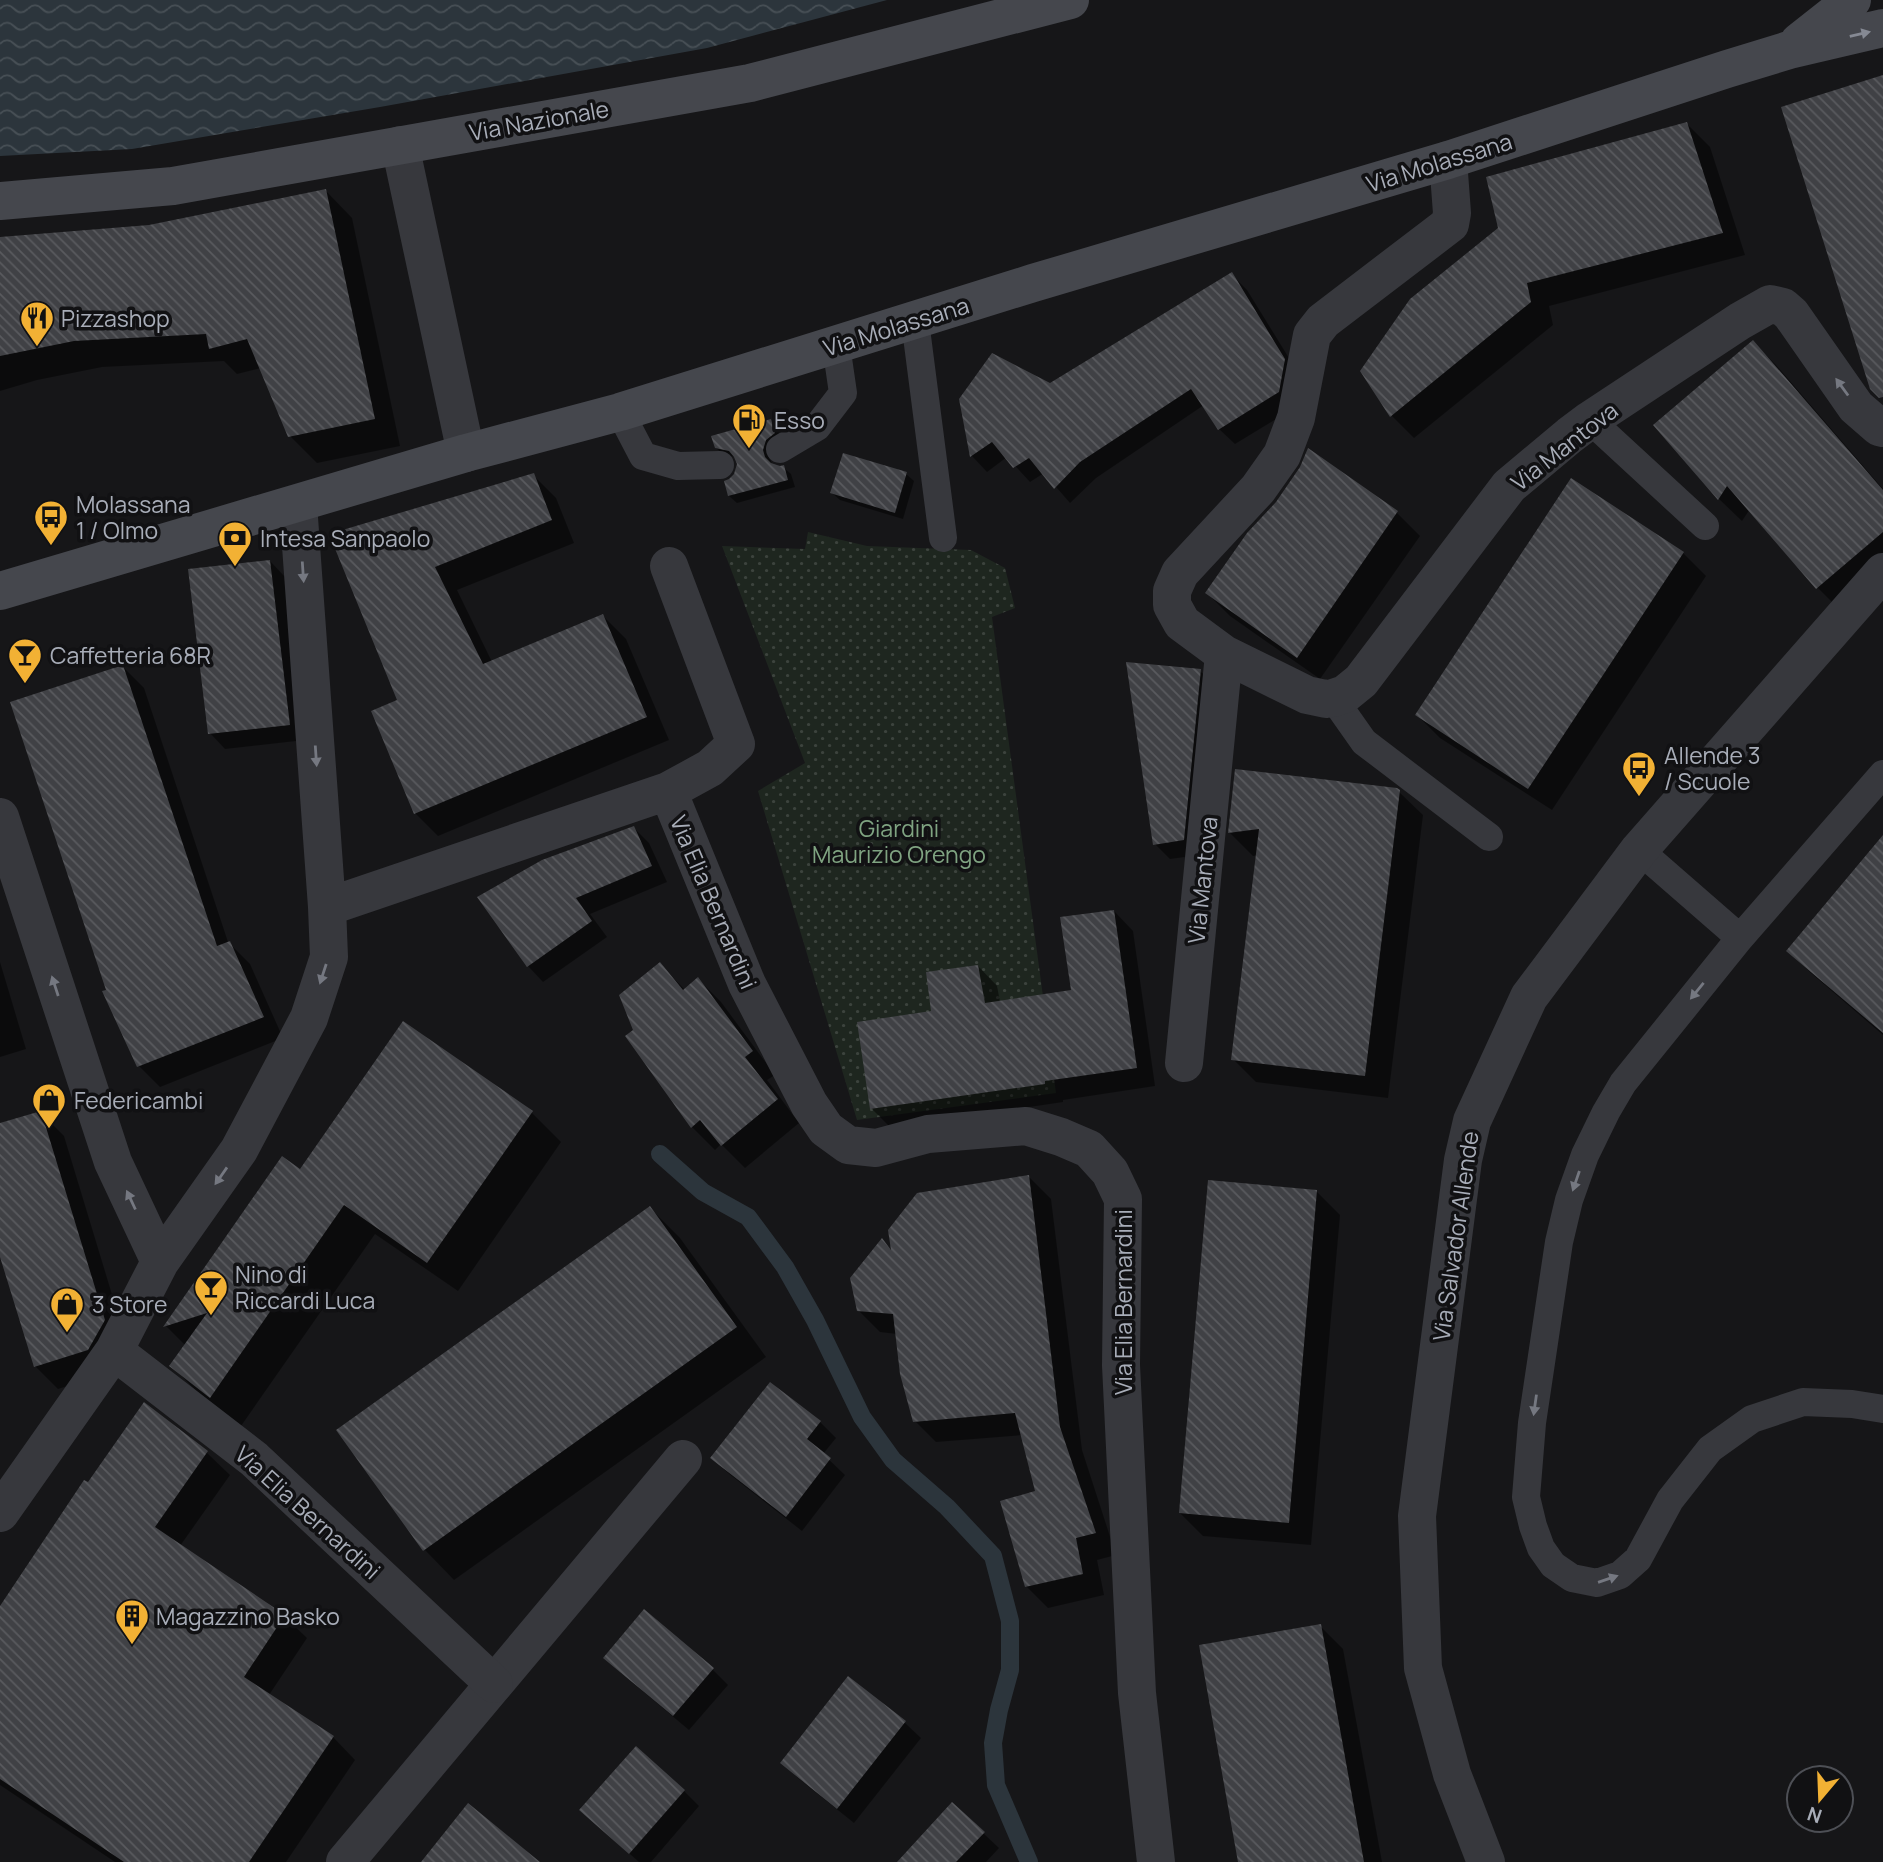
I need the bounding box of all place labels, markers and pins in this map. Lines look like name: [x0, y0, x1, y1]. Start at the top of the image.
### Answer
restaurant icon: Pizzashop: [18, 299, 56, 348]
place label: Pizzashop: [61, 302, 170, 334]
fuel station icon: Esso: [730, 401, 768, 450]
place label: Esso: [774, 404, 825, 436]
place label: Molassana 1 / Olmo: [76, 488, 190, 546]
bus stop icon: Molassana 1 / Olmo: [32, 498, 70, 547]
bank icon: Intesa Sanpaolo: [216, 519, 254, 568]
place label: Intesa Sanpaolo: [260, 522, 430, 554]
bar icon: Caffetteria 68R: [6, 636, 44, 685]
place label: Caffetteria 68R: [50, 639, 211, 671]
place label: Allende 3 / Scuole: [1664, 739, 1760, 797]
bus stop icon: Allende 3 / Scuole: [1620, 749, 1658, 798]
shop icon: Federicambi: [30, 1081, 68, 1130]
place label: Federicambi: [74, 1084, 203, 1116]
place label: Nino di Riccardi Luca: [235, 1258, 375, 1316]
bar icon: Nino di Riccardi Luca: [192, 1268, 230, 1317]
shop icon: 3 Store: [48, 1285, 86, 1334]
place label: 3 Store: [92, 1288, 167, 1320]
building icon: Magazzino Basko: [113, 1597, 151, 1646]
place label: Magazzino Basko: [156, 1600, 340, 1632]

